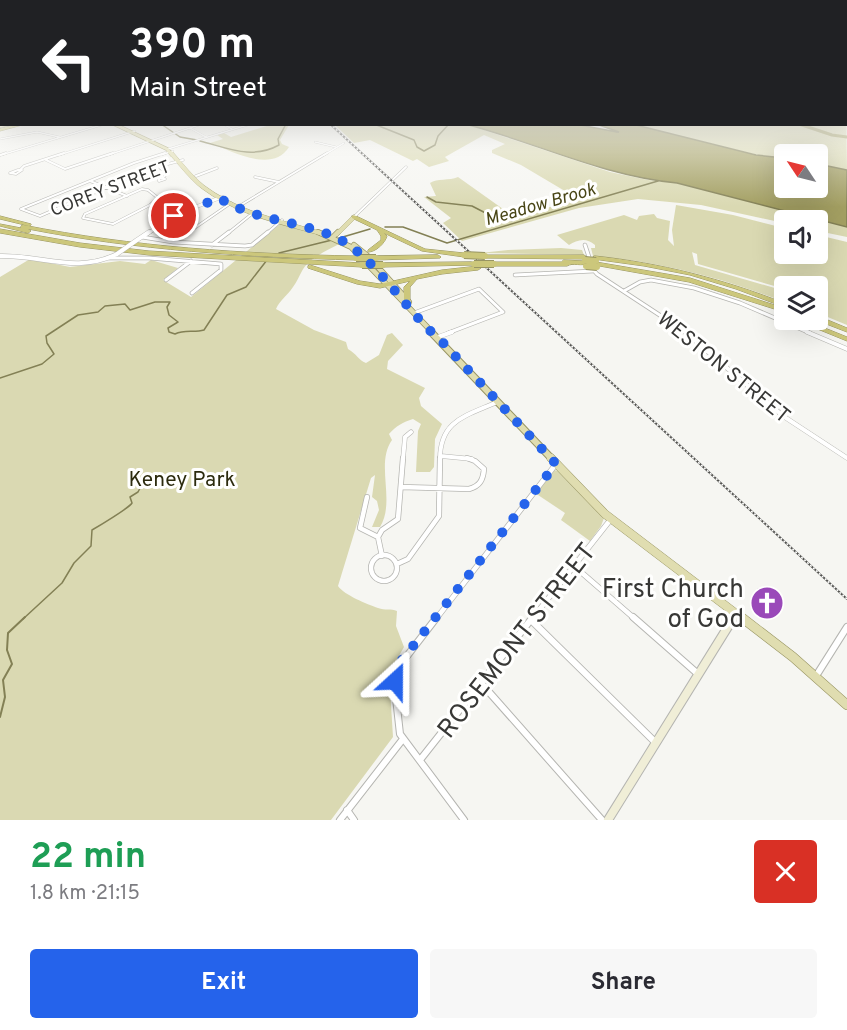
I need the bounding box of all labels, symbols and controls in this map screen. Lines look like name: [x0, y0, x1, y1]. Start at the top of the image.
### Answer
text: 390 m: [129, 20, 255, 73]
icon: left: [30, 24, 108, 102]
text: Main Street: [129, 72, 267, 106]
north arrow: [774, 144, 828, 198]
map controls: [774, 144, 828, 330]
street label: COREY STREET: [47, 156, 174, 223]
water label: Meadow Brook: [482, 178, 599, 232]
pin: [148, 190, 199, 241]
icon: arrive: [157, 199, 190, 232]
button: sound: [774, 210, 828, 264]
button: layers: [774, 276, 828, 330]
street label: WESTON STREET: [651, 306, 795, 430]
park label: Keney Park: [128, 467, 236, 494]
street label: ROSEMONT STREET: [431, 537, 605, 746]
place label: First Church of God: [602, 574, 744, 637]
church icon: First Church of God: [749, 585, 785, 621]
position arrow: [363, 649, 427, 713]
text: 22 min: [30, 835, 146, 881]
button: close: [754, 840, 817, 903]
text: 1.8 km · 21:15: [30, 881, 140, 907]
button: Exit: [30, 949, 418, 1018]
button: Share: [430, 949, 817, 1018]

